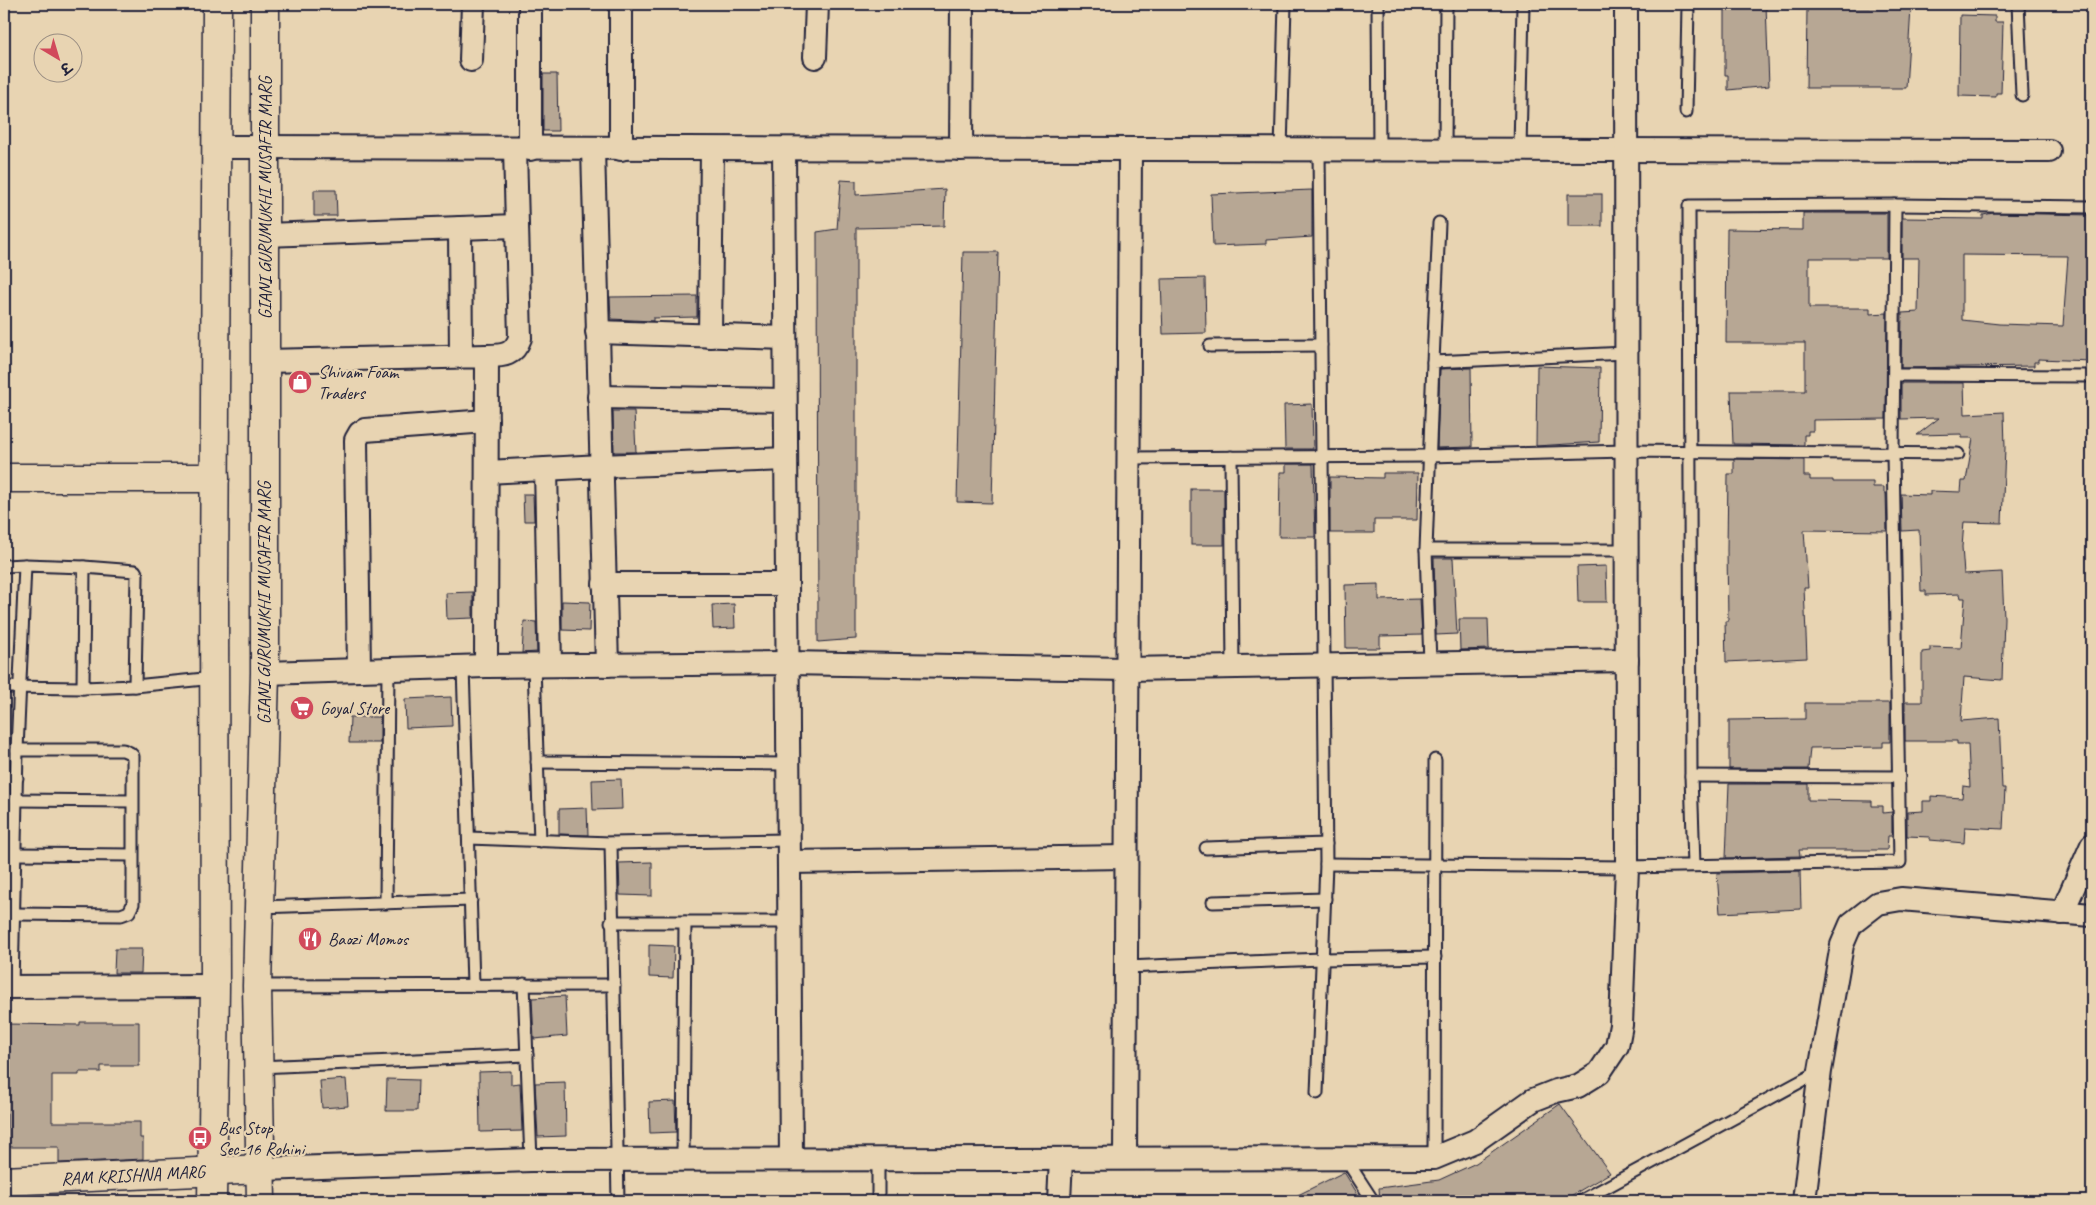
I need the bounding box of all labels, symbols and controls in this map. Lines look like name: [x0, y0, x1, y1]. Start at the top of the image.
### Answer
north arrow: [32, 32, 82, 82]
text: उ: [55, 57, 76, 78]
street label: GIANI GURUMUKHI MUSAFIR MARG: [254, 75, 276, 319]
place label: Shivam Foam Traders: [318, 361, 400, 404]
shop icon: Shivam Foam Traders: [287, 369, 313, 395]
street label: GIANI GURUMUKHI MUSAFIR MARG: [253, 480, 275, 724]
supermarket icon: Goyal Store: [289, 695, 315, 721]
place label: Goyal Store: [320, 697, 390, 719]
restaurant icon: Baozi Momos: [297, 926, 323, 952]
place label: Baozi Momos: [328, 928, 410, 950]
place label: Bus Stop Sec-16 Rohini: [218, 1117, 307, 1160]
bus stop icon: Bus Stop Sec-16 Rohini: [187, 1125, 213, 1151]
street label: RAM KRISHNA MARG: [61, 1160, 207, 1190]

